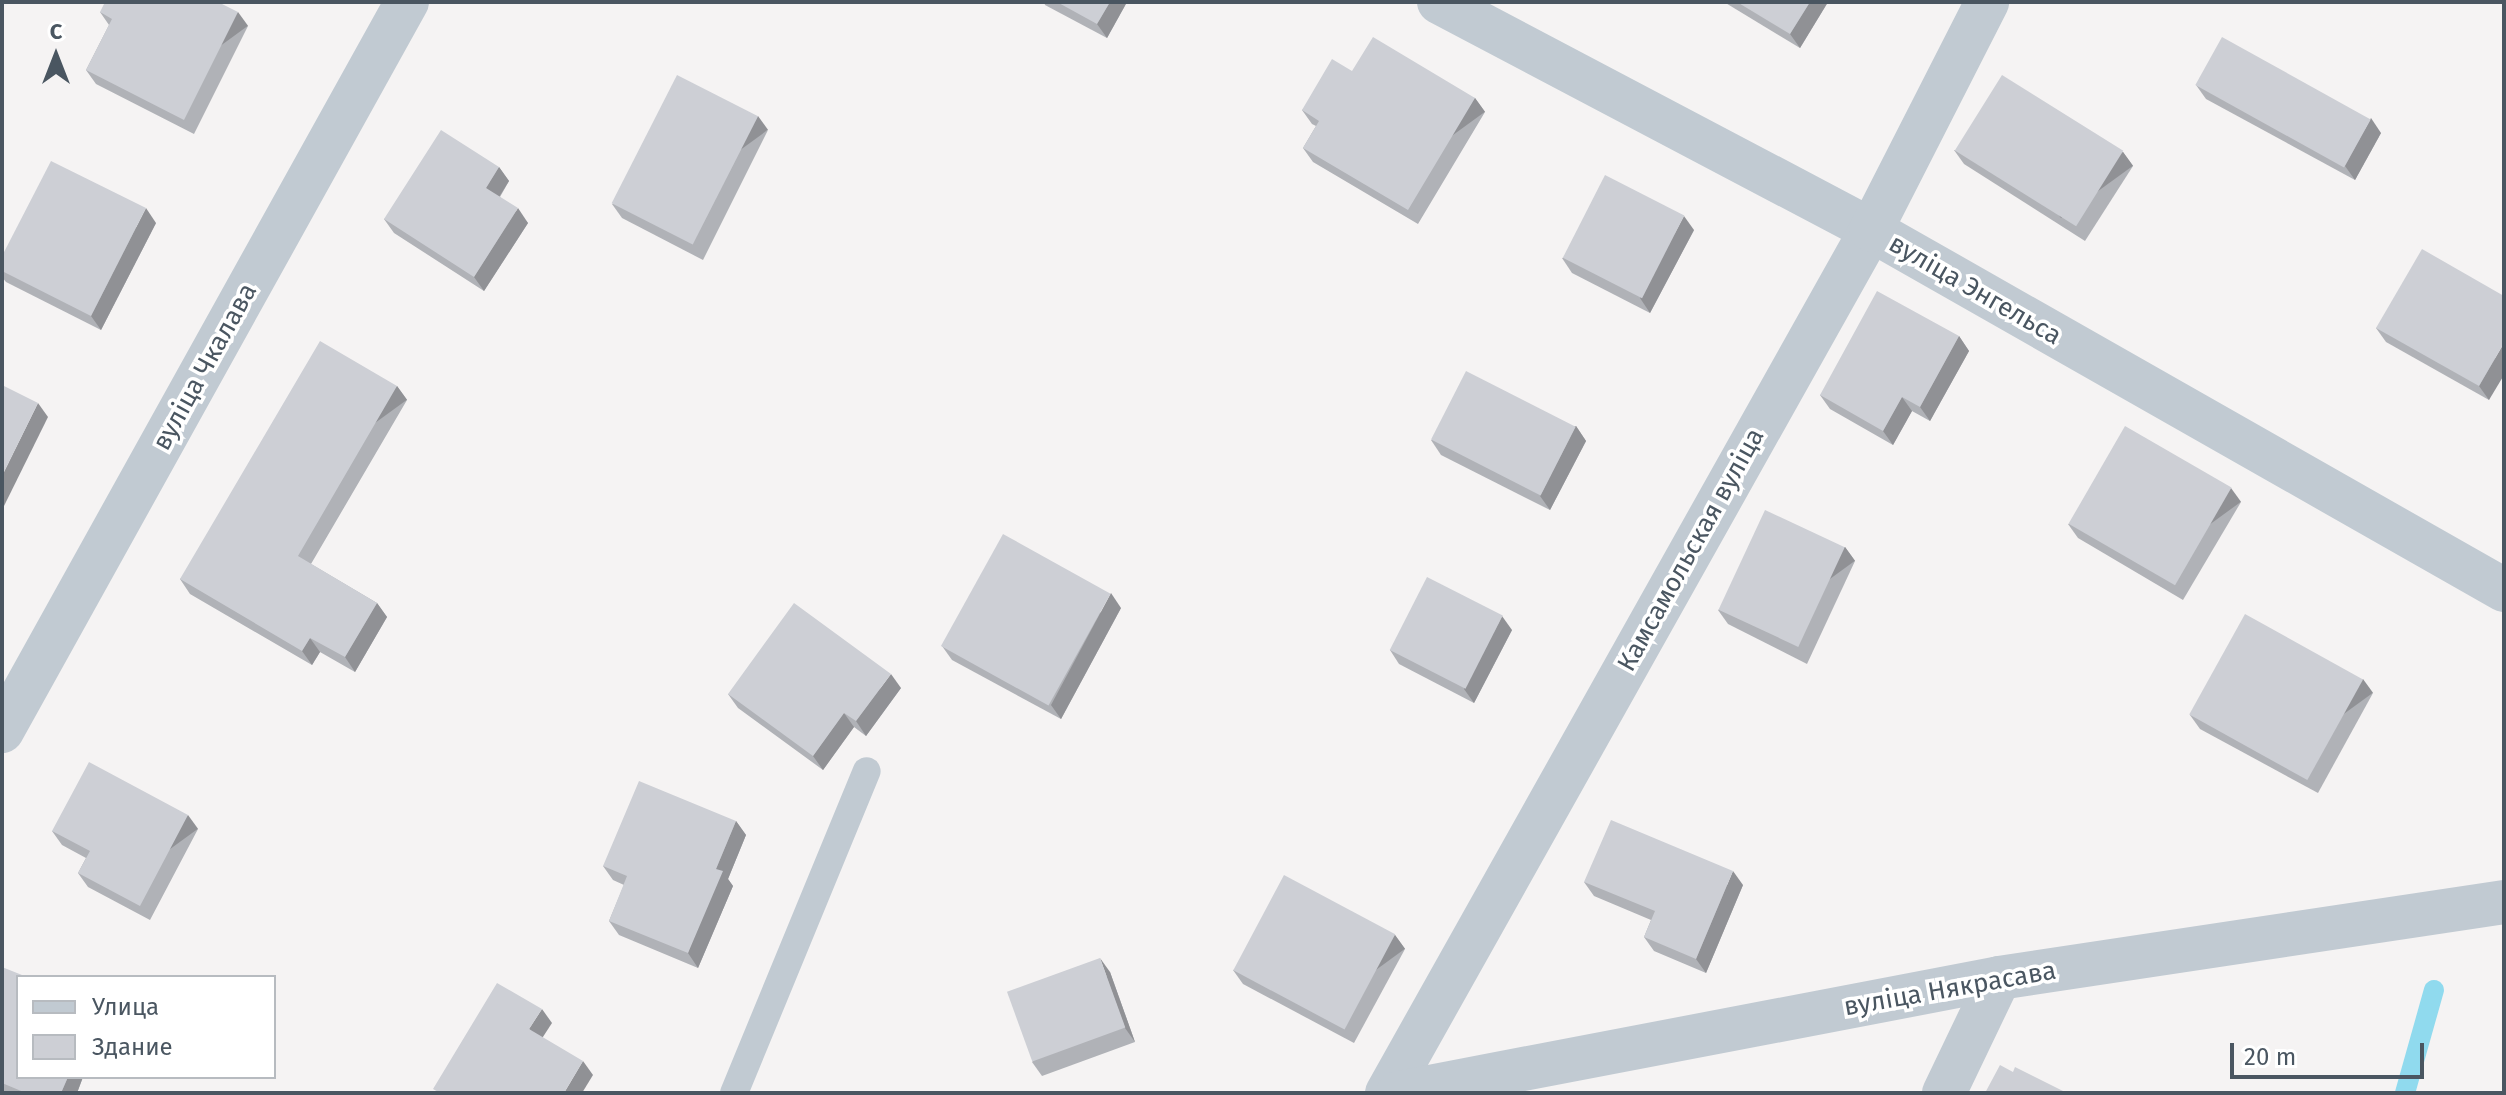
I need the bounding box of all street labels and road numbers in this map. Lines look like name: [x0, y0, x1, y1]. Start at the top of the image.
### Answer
street label: вуліца Энгельса: [1883, 228, 2067, 352]
street label: вуліца Чкалава: [146, 278, 264, 456]
street label: Камсамольская вуліца: [1611, 423, 1771, 677]
street label: вуліца Някрасава: [1841, 955, 2059, 1023]

